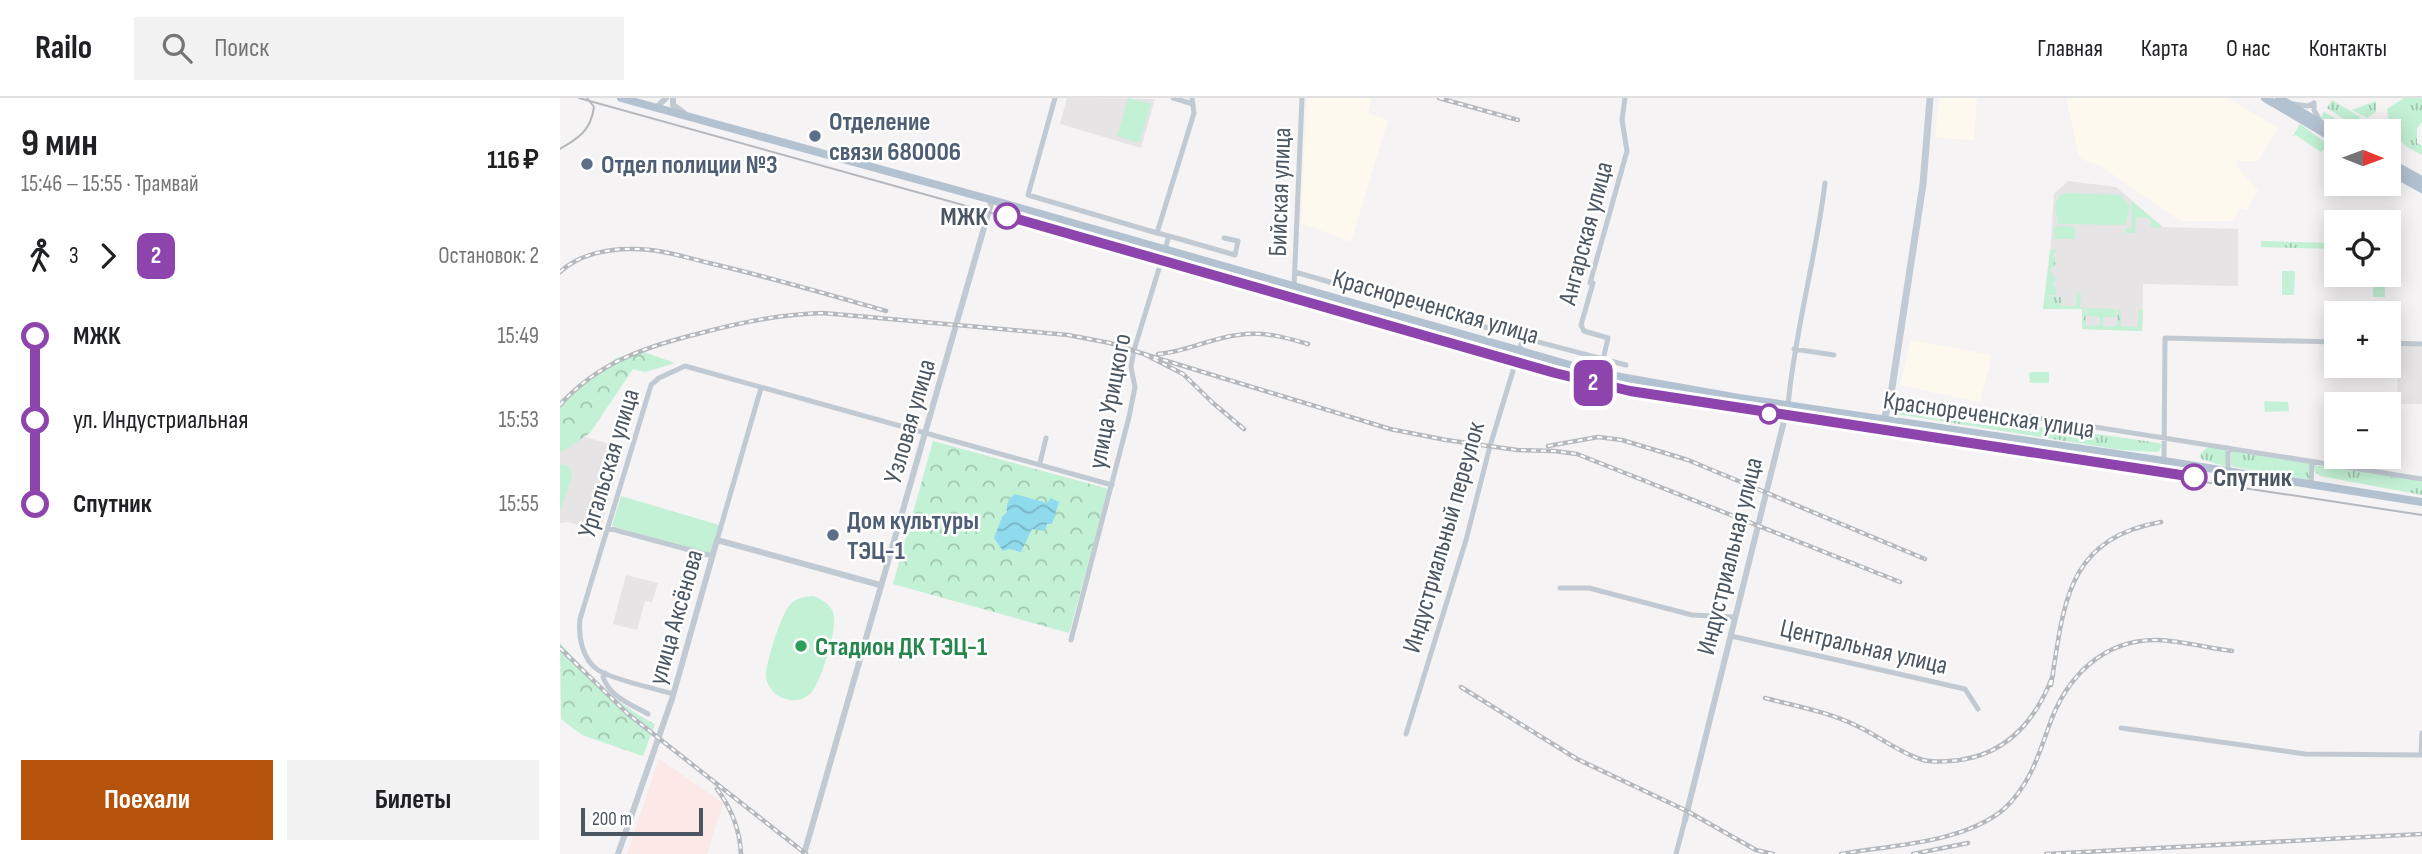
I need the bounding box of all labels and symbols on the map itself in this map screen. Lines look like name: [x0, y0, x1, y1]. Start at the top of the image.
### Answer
place label: Отделение связи 680006: [829, 107, 961, 168]
north arrow: [2324, 119, 2401, 196]
street label: Бийская улица: [1263, 127, 1298, 257]
marker: Отделение связи 680006: [807, 128, 823, 144]
place label: Отдел полиции №3: [601, 150, 778, 181]
marker: Отдел полиции №3: [579, 156, 595, 172]
street label: Ангарская улица: [1552, 158, 1620, 309]
place label: МЖК: [940, 202, 988, 233]
marker: МЖК: [994, 203, 1020, 229]
street label: Краснореченская улица: [1329, 263, 1542, 352]
street label: улица Урицкого: [1082, 331, 1139, 472]
street label: Узловая улица: [878, 356, 943, 487]
line badge: 2: [1570, 360, 1616, 406]
street label: Ургальская улица: [572, 385, 647, 542]
street label: Краснореченская улица: [1881, 385, 2096, 446]
unlabelled marker: [1759, 404, 1779, 424]
street label: Индустриальный переулок: [1397, 418, 1492, 656]
street label: Индустриальная улица: [1691, 454, 1770, 658]
place label: Спутник: [2213, 463, 2292, 494]
marker: Спутник: [2181, 464, 2207, 490]
place label: Дом культуры ТЭЦ-1: [847, 506, 979, 567]
marker: Дом культуры ТЭЦ-1: [825, 527, 841, 543]
street label: улица Аксёнова: [642, 546, 711, 689]
street label: Центральная улица: [1777, 613, 1950, 682]
place label: Стадион ДК ТЭЦ-1: [815, 632, 987, 663]
marker: Стадион ДК ТЭЦ-1: [793, 638, 809, 654]
scale bar: [581, 805, 704, 837]

